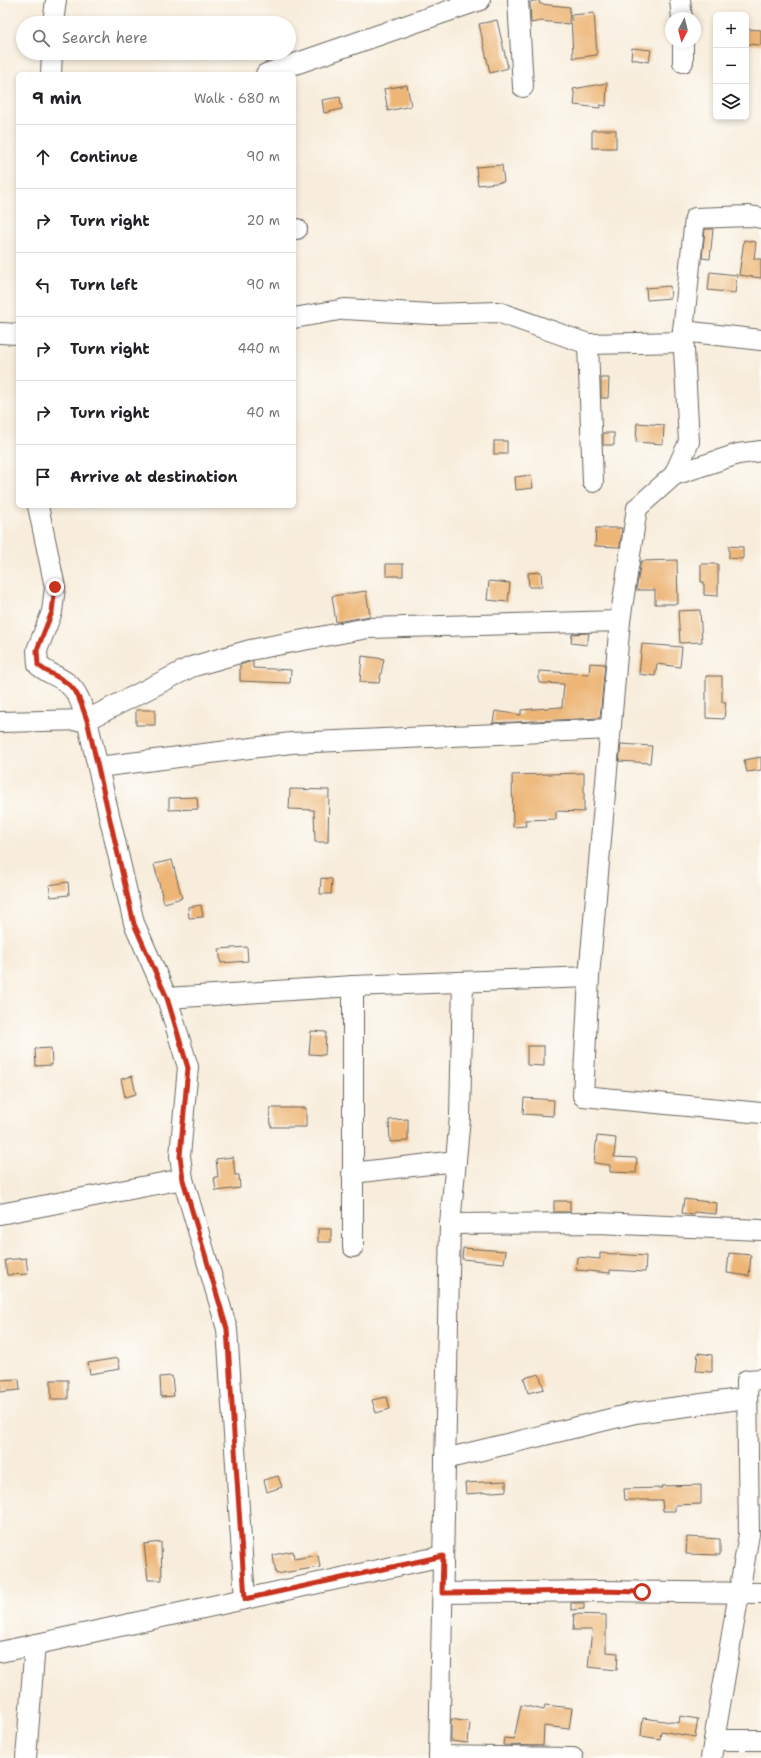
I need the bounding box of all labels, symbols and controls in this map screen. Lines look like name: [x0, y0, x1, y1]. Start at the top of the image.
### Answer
north arrow: [665, 12, 701, 48]
map controls: [713, 12, 749, 120]
button: +: [713, 12, 749, 48]
search box: [16, 16, 296, 60]
icon: search: [30, 27, 52, 49]
text: Search here: [62, 28, 148, 48]
button: −: [713, 48, 749, 84]
button: layers: [713, 84, 749, 120]
text: 9 min: [32, 87, 82, 109]
text: Walk · 680 m: [194, 90, 280, 107]
icon: ahead: [32, 146, 54, 168]
text: Continue: [70, 147, 138, 167]
text: 90 m: [246, 148, 280, 165]
icon: right: [32, 210, 54, 232]
text: Turn right: [70, 211, 150, 231]
text: 20 m: [247, 212, 280, 229]
icon: left: [32, 274, 54, 296]
text: Turn left: [70, 275, 138, 295]
text: 90 m: [246, 276, 280, 293]
icon: right: [32, 338, 54, 360]
text: Turn right: [70, 339, 150, 359]
text: 440 m: [238, 340, 280, 357]
icon: right: [32, 402, 54, 424]
text: Turn right: [70, 403, 150, 423]
text: 40 m: [246, 404, 280, 421]
icon: arrive: [32, 466, 54, 488]
text: Arrive at destination: [70, 467, 238, 487]
route end: [46, 578, 64, 596]
route start: [633, 1583, 651, 1601]

